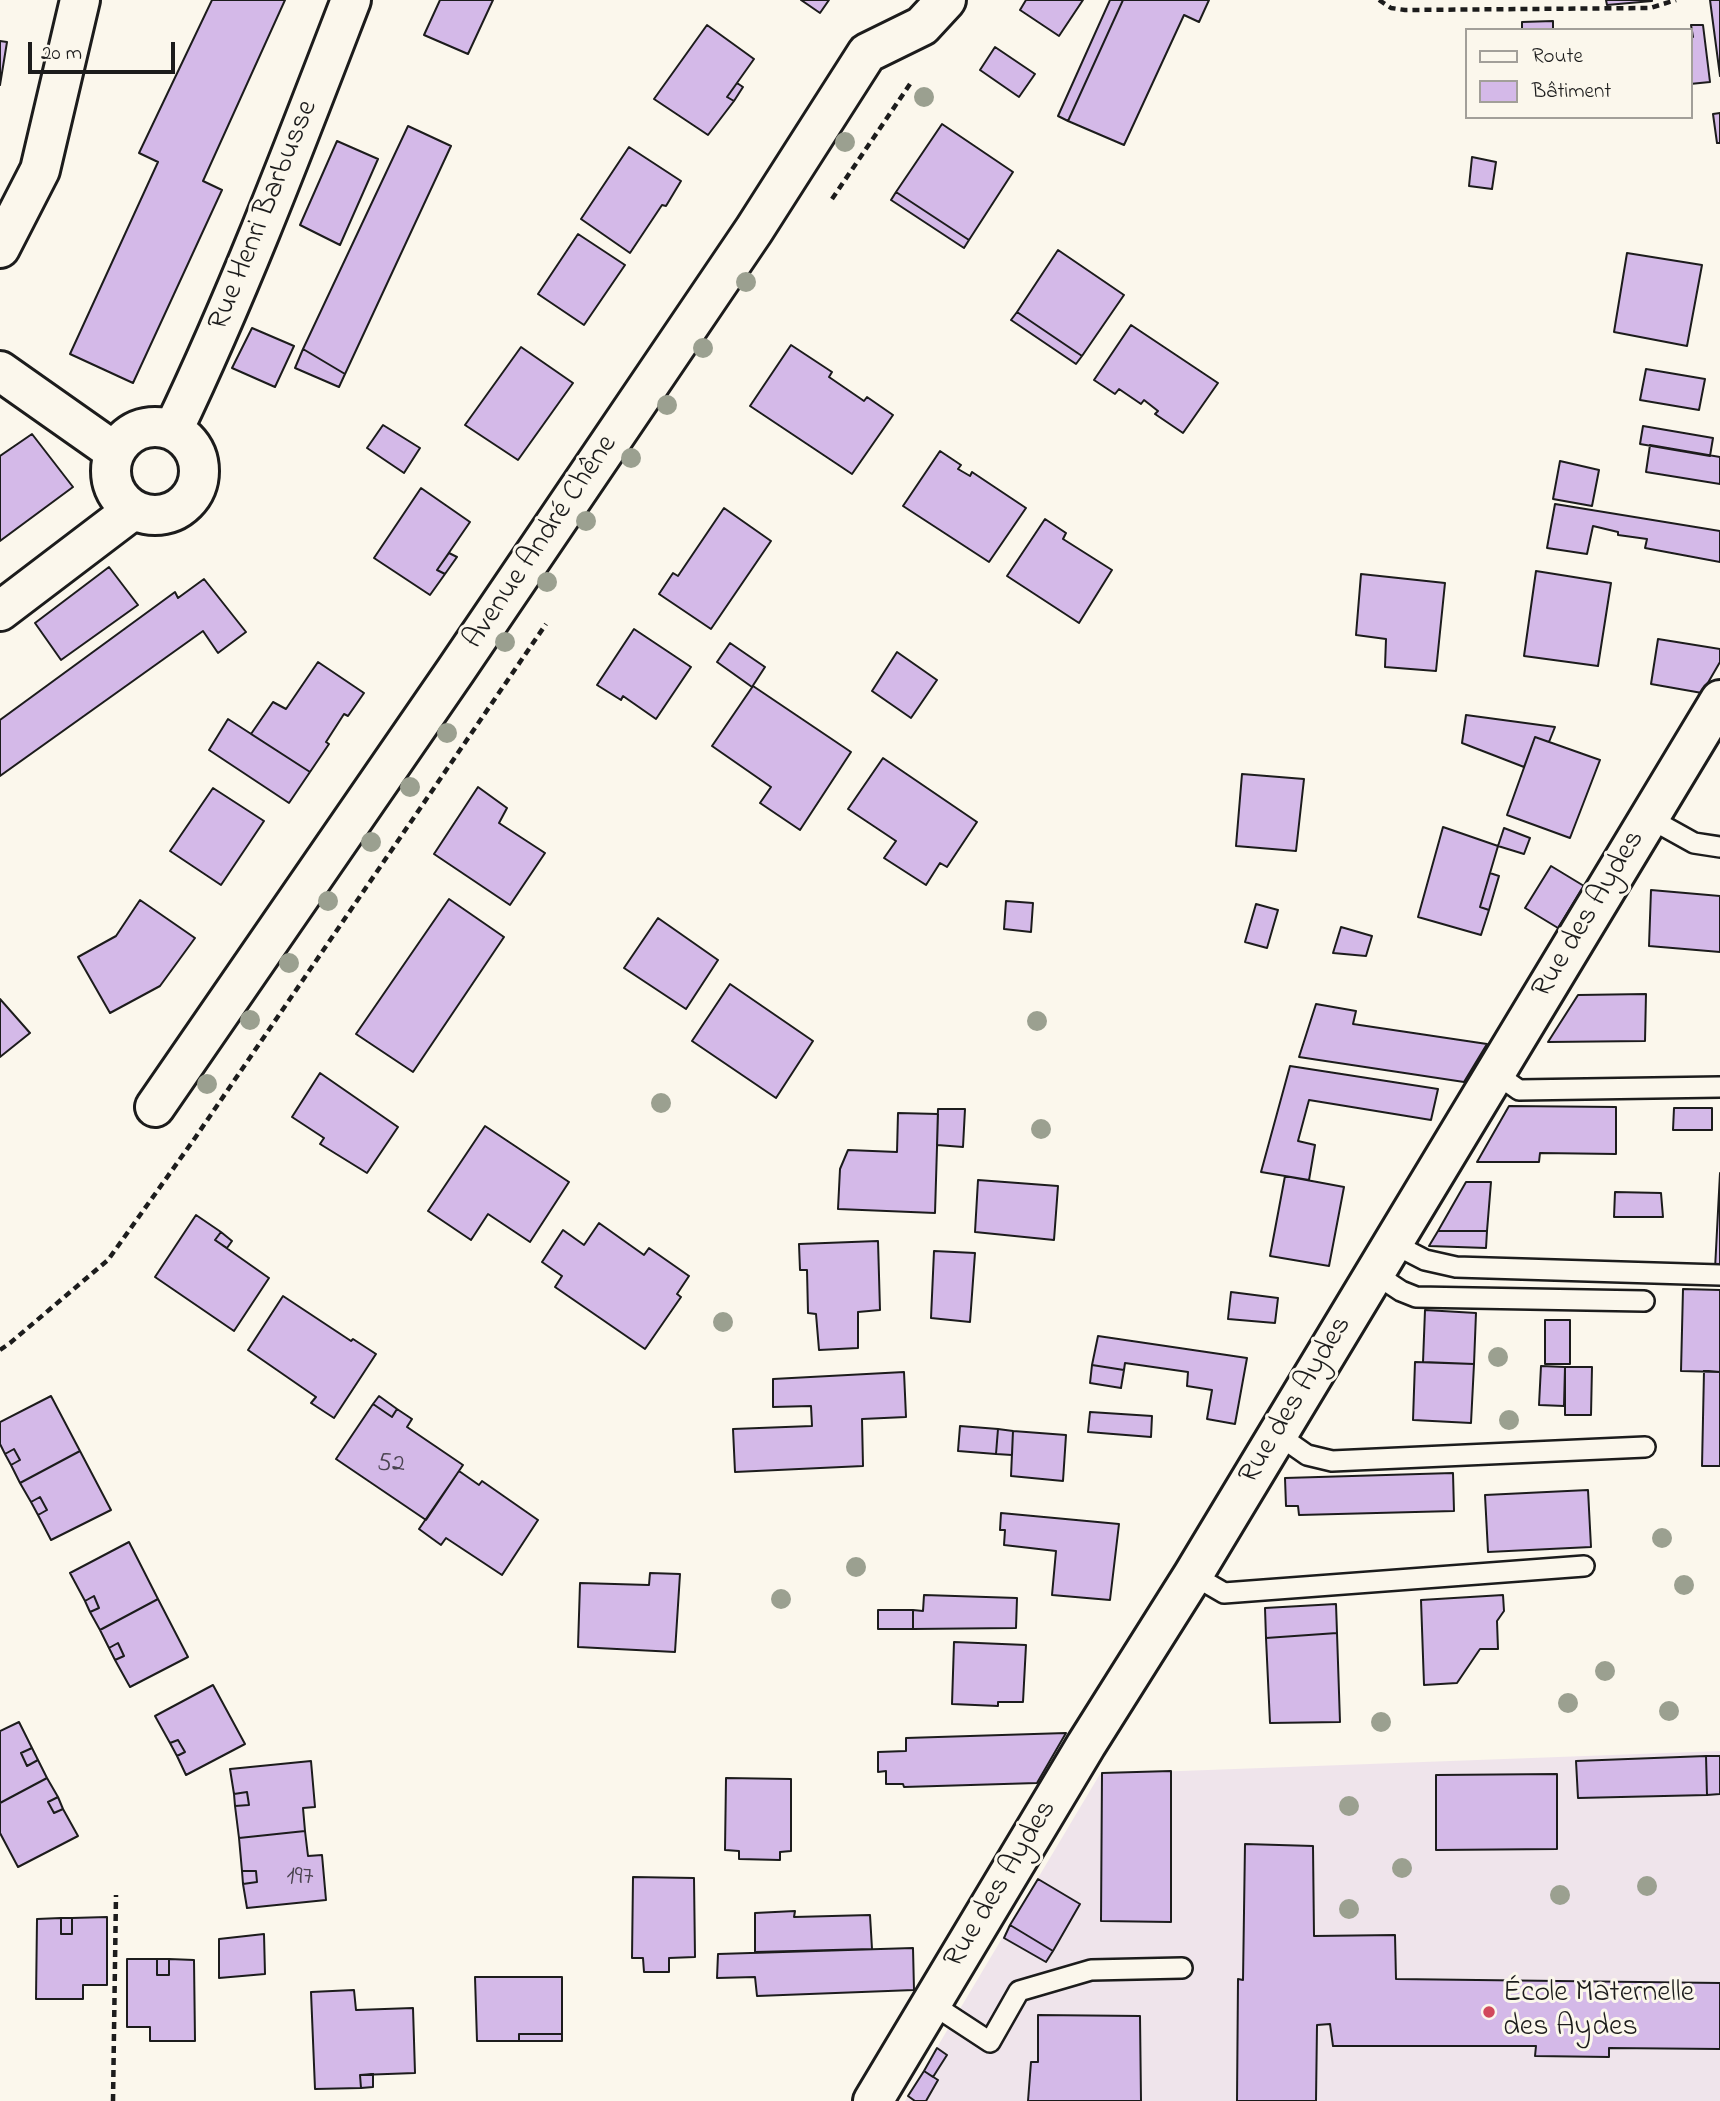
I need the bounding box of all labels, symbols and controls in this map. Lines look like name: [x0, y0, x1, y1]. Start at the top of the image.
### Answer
scale bar: [32, 28, 178, 72]
legend: [1464, 28, 1692, 119]
text: 20 m: [41, 39, 82, 69]
text: Route: [1532, 42, 1583, 72]
text: Bâtiment: [1532, 77, 1611, 107]
street label: Rue Henri Barbusse: [202, 96, 328, 336]
street label: Avenue André Chêne: [457, 429, 627, 657]
street label: Rue des Aydes: [1526, 825, 1654, 1005]
street label: Rue des Aydes: [1233, 1311, 1361, 1491]
house number: 52: [377, 1450, 405, 1482]
street label: Rue des Aydes: [938, 1795, 1066, 1975]
house number: 197: [287, 1863, 313, 1895]
place label: École Maternelle des Aydes: [1503, 1977, 1694, 2048]
marker: École Maternelle des Aydes: [1481, 2004, 1497, 2020]

